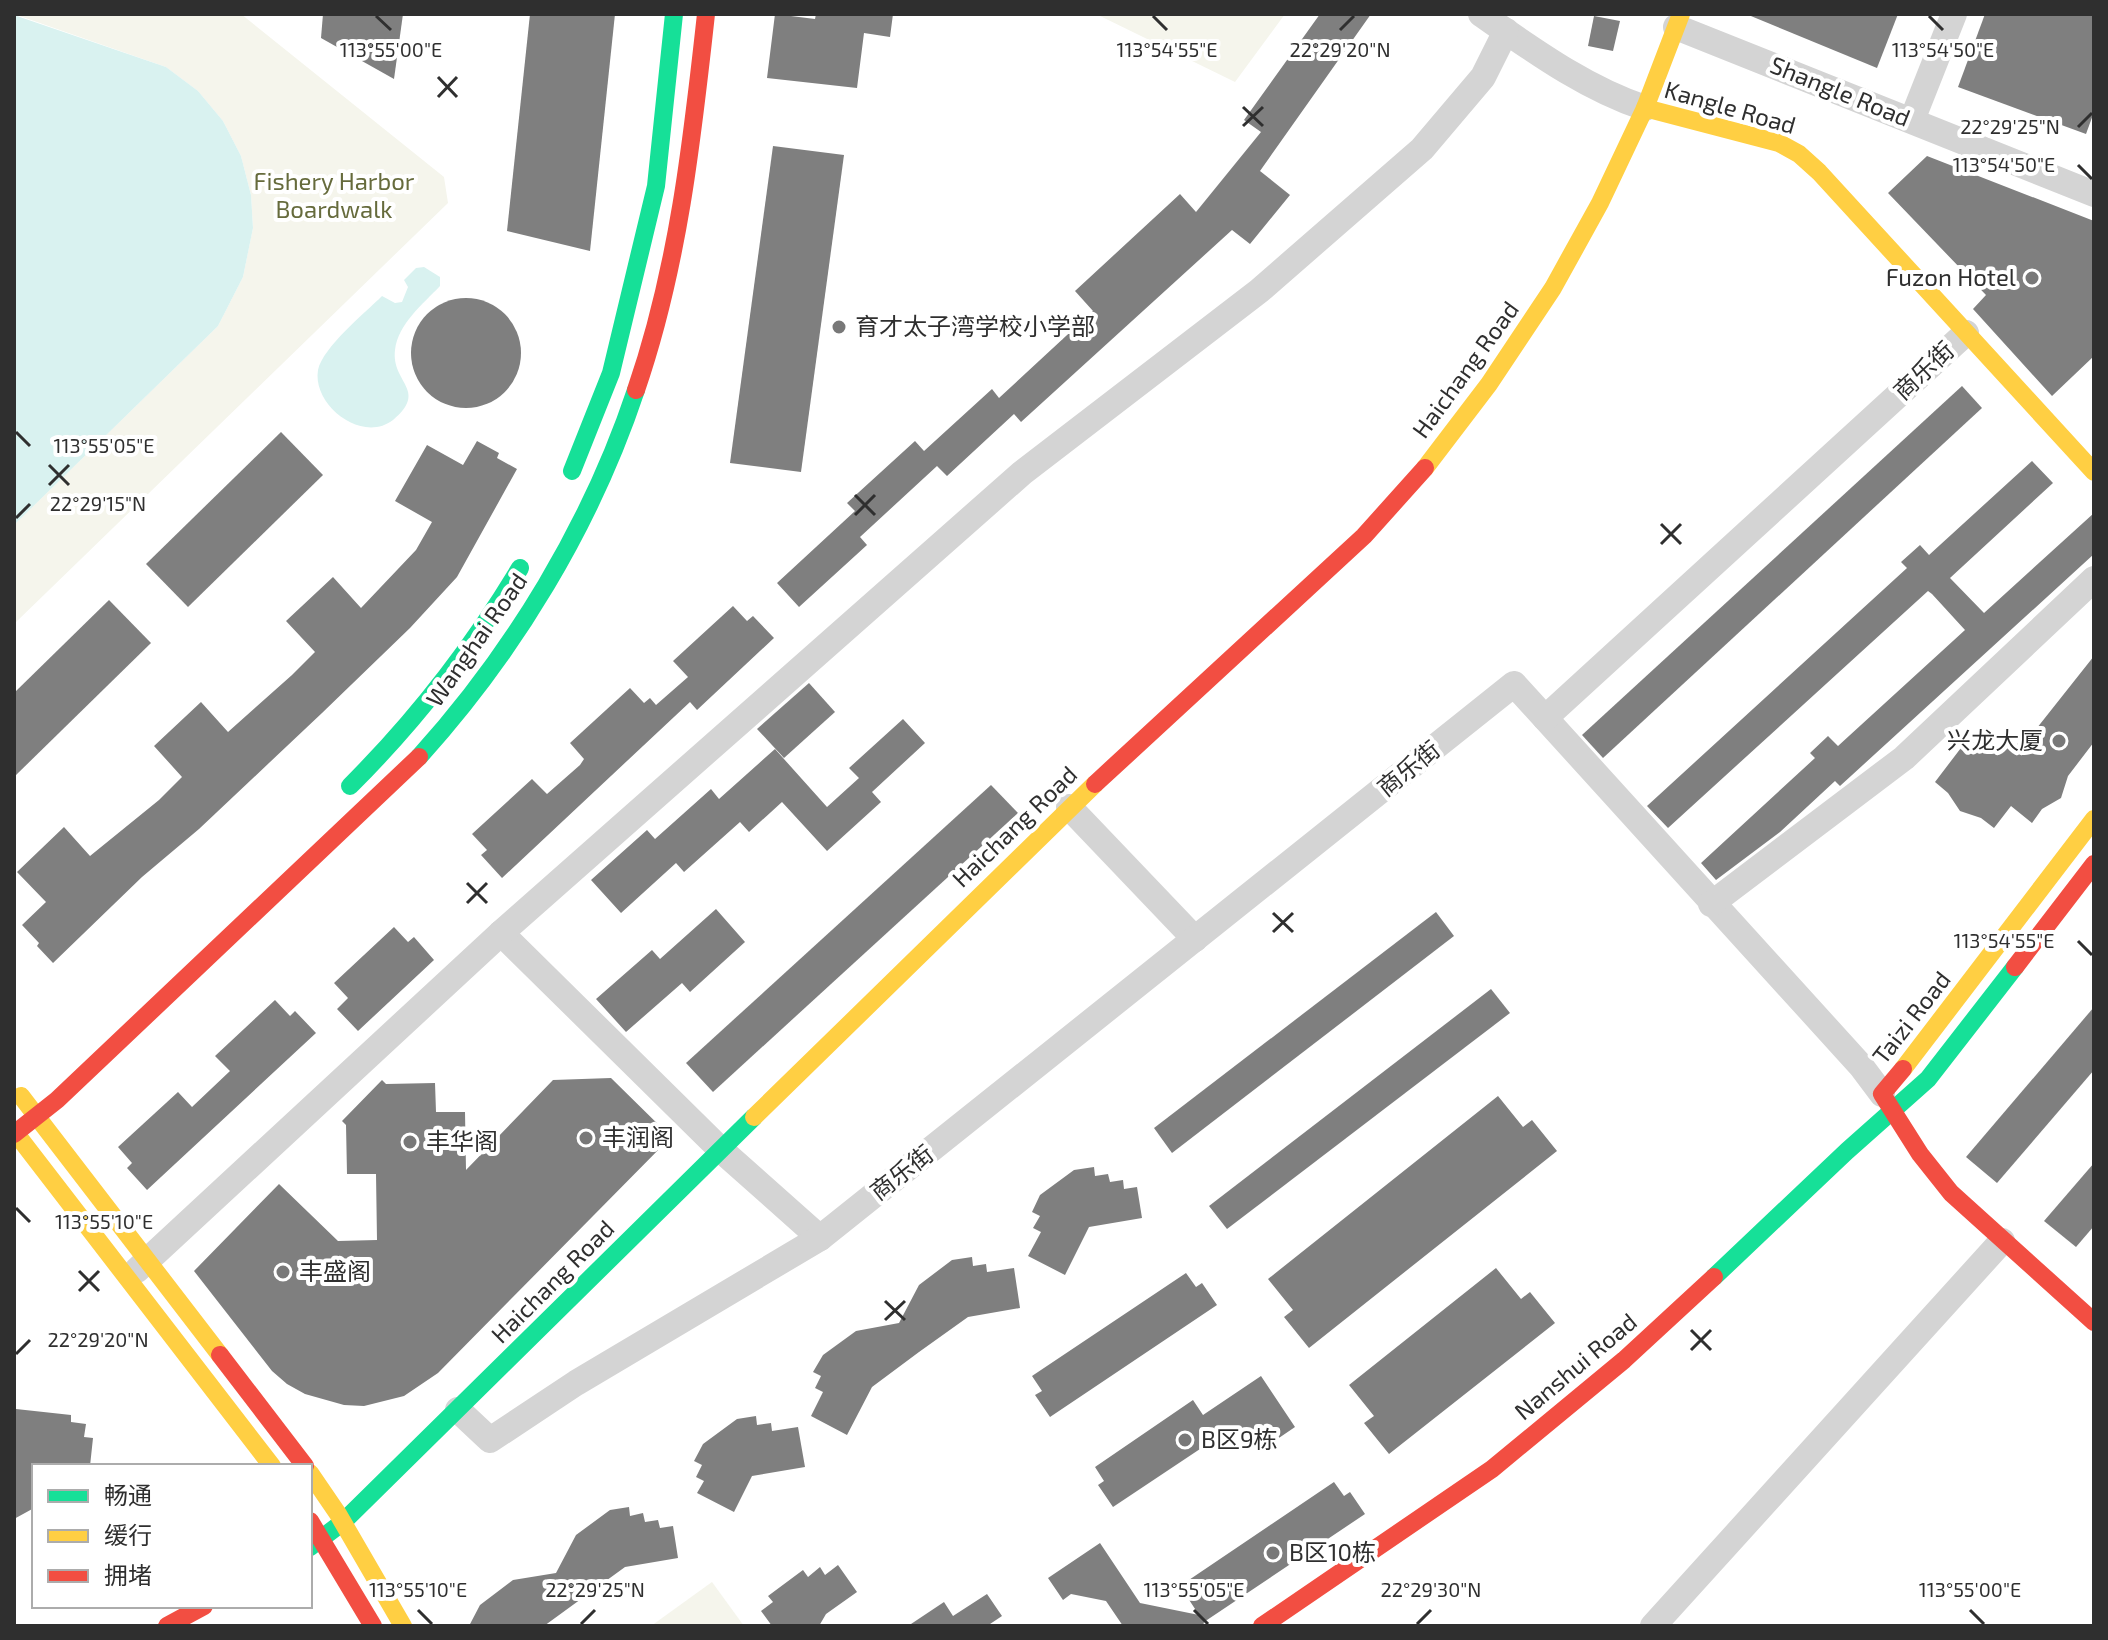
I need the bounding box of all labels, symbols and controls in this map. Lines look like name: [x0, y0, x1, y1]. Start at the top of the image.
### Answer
text: 113°55'00"E: [340, 37, 442, 61]
text: 113°54'55"E: [1116, 37, 1218, 61]
text: 22°29'20"N: [1289, 37, 1391, 61]
text: 113°54'50"E: [1892, 37, 1994, 61]
street label: Shangle Road: [1766, 49, 1915, 132]
street label: Kangle Road: [1661, 74, 1799, 139]
text: 22°29'25"N: [1960, 114, 2060, 138]
text: 113°54'50"E: [1953, 152, 2055, 176]
park label: Fishery Harbor Boardwalk: [254, 166, 415, 223]
place label: Fuzon Hotel: [1886, 262, 2016, 291]
marker: Fuzon Hotel: [2023, 269, 2041, 287]
street label: Haichang Road: [1405, 295, 1524, 443]
place label: 育才太子湾学校小学部: [855, 311, 1095, 340]
marker: 育才太子湾学校小学部: [830, 318, 848, 336]
street label: 商乐街: [1887, 335, 1959, 405]
text: 113°55'05"E: [54, 433, 154, 457]
text: 22°29'15"N: [50, 491, 146, 515]
street label: Wanghai Road: [419, 567, 533, 712]
place label: 兴龙大厦: [1947, 725, 2043, 754]
marker: 兴龙大厦: [2050, 732, 2068, 750]
street label: 商乐街: [1371, 734, 1445, 802]
street label: Haichang Road: [946, 759, 1082, 893]
text: 113°54'55"E: [1953, 928, 2055, 952]
street label: Taizi Road: [1866, 965, 1956, 1069]
place label: 丰润阁: [602, 1122, 674, 1151]
place label: 丰华阁: [426, 1126, 498, 1155]
marker: 丰润阁: [577, 1129, 595, 1147]
marker: 丰华阁: [401, 1133, 419, 1151]
street label: 商乐街: [864, 1138, 938, 1205]
text: 113°55'10"E: [55, 1209, 153, 1233]
street label: Haichang Road: [484, 1213, 619, 1348]
place label: 丰盛阁: [299, 1256, 371, 1285]
marker: 丰盛阁: [274, 1263, 292, 1281]
street label: Nanshui Road: [1508, 1306, 1642, 1425]
text: 22°29'20"N: [47, 1327, 149, 1351]
place label: B区9栋: [1201, 1424, 1278, 1453]
marker: B区9栋: [1176, 1431, 1194, 1449]
legend: [32, 1464, 312, 1608]
text: 畅通: [104, 1480, 152, 1509]
text: 缓行: [104, 1520, 152, 1549]
place label: B区10栋: [1289, 1537, 1376, 1566]
marker: B区10栋: [1264, 1544, 1282, 1562]
text: 拥堵: [104, 1560, 152, 1589]
text: 113°55'10"E: [369, 1577, 467, 1601]
text: 22°29'25"N: [545, 1577, 645, 1601]
text: 113°55'05"E: [1144, 1577, 1244, 1601]
text: 22°29'30"N: [1381, 1577, 1481, 1601]
text: 113°55'00"E: [1919, 1577, 2021, 1601]

